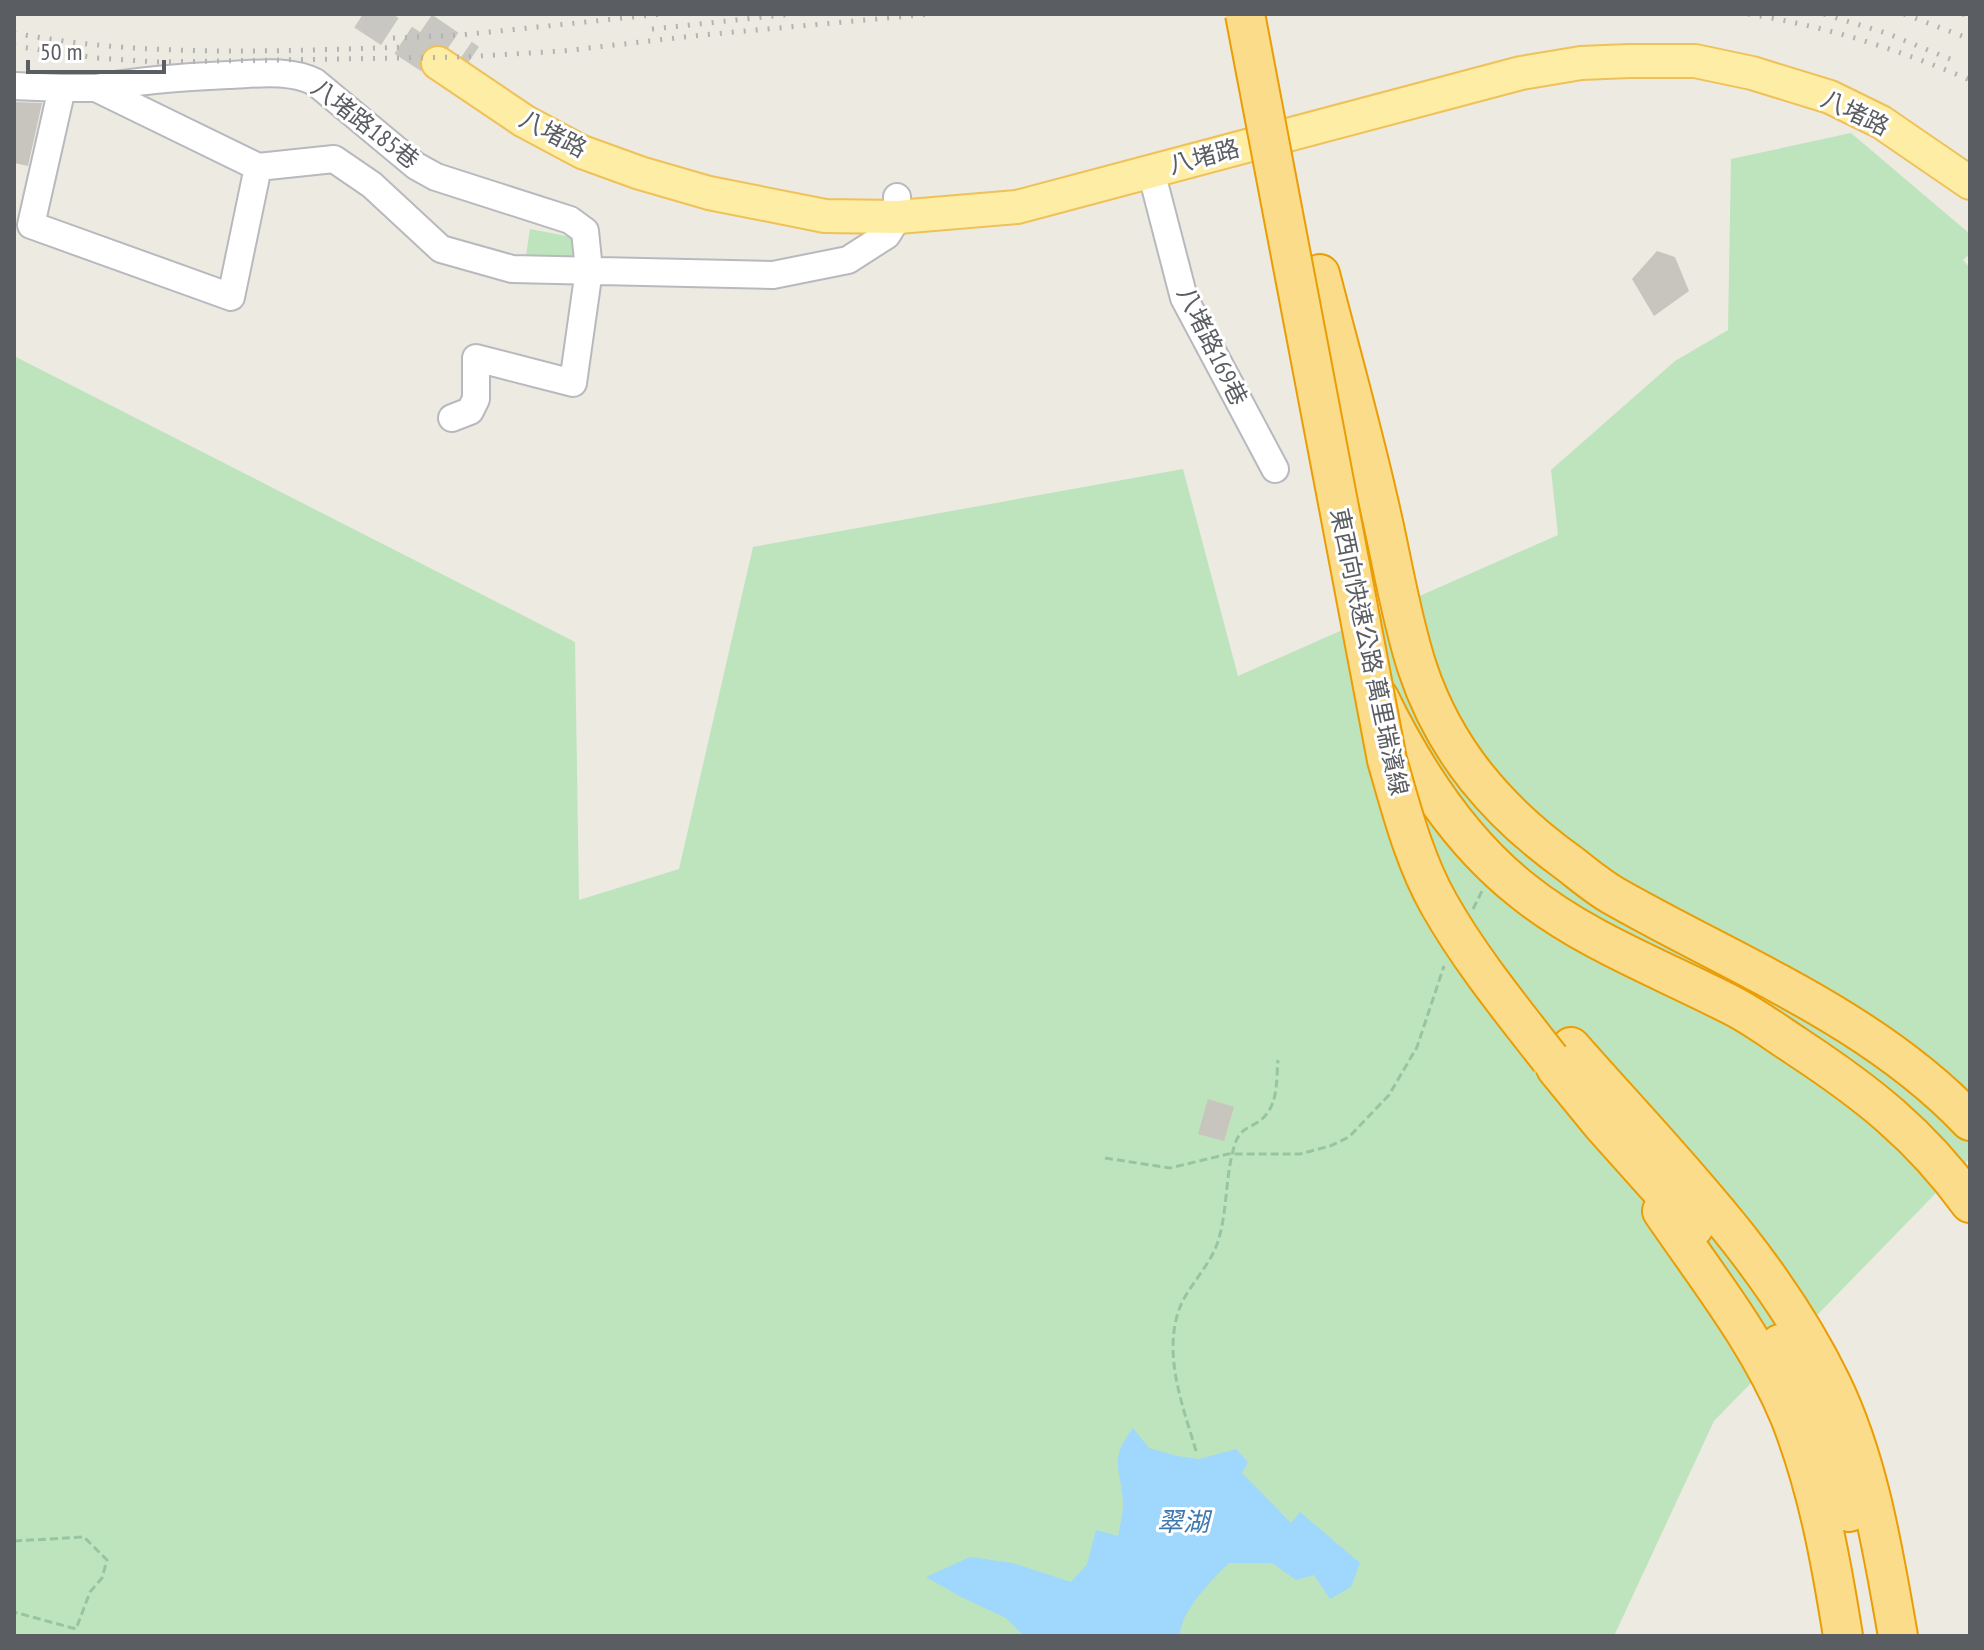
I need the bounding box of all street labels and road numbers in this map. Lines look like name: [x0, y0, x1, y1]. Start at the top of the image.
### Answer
street label: 八堵路185巷: [305, 72, 425, 175]
street label: 八堵路: [1816, 83, 1894, 142]
street label: 八堵路: [514, 103, 592, 164]
street label: 八堵路: [1165, 132, 1243, 181]
street label: 八堵路169巷: [1170, 281, 1255, 410]
street label: 東西向快速公路 萬里瑞濱線: [1324, 505, 1415, 798]

